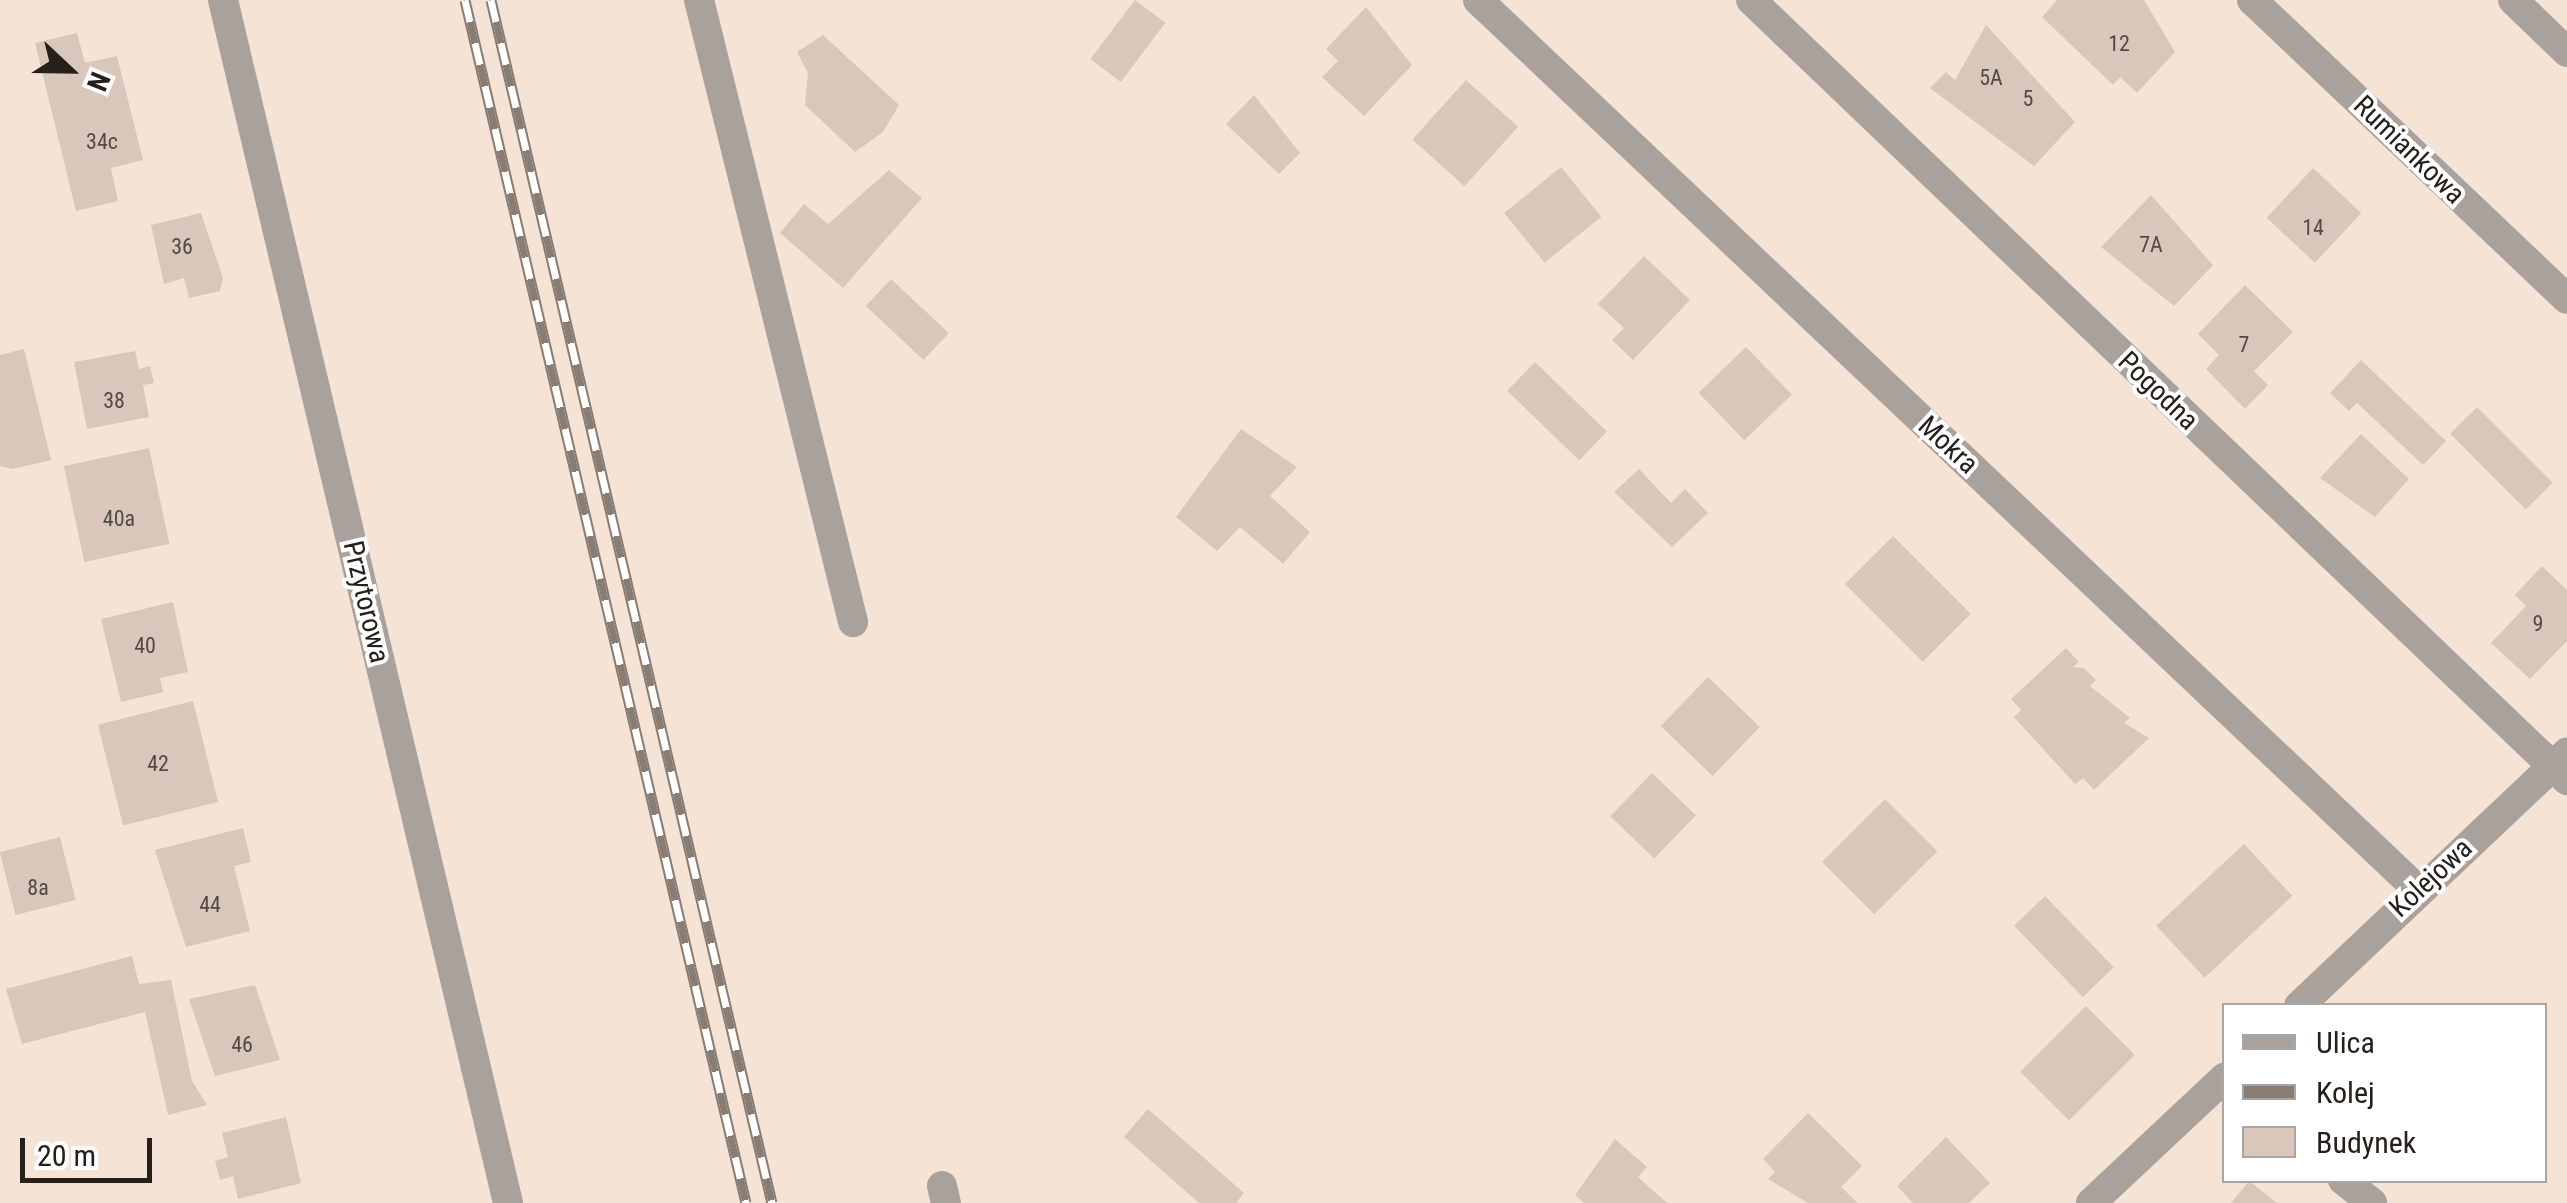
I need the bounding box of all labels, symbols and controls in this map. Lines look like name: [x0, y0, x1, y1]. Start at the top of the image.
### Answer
north arrow: [20, 20, 120, 120]
house number: 12: [2108, 31, 2130, 57]
house number: 5A: [1979, 65, 2003, 91]
text: N: [80, 67, 117, 96]
house number: 5: [2023, 86, 2033, 112]
street label: Rumiankowa: [2347, 89, 2471, 211]
house number: 34c: [86, 129, 118, 155]
house number: 14: [2302, 215, 2324, 241]
house number: 7A: [2139, 232, 2163, 258]
house number: 36: [171, 234, 193, 260]
house number: 7: [2239, 332, 2249, 358]
street label: Pogodna: [2111, 345, 2205, 437]
house number: 38: [103, 388, 125, 414]
street label: Mokra: [1911, 409, 1985, 481]
house number: 40a: [103, 506, 135, 532]
street label: Przytorowa: [336, 538, 396, 666]
house number: 9: [2533, 611, 2543, 637]
house number: 40: [134, 633, 156, 659]
house number: 42: [147, 751, 169, 777]
street label: Kolejowa: [2383, 831, 2479, 925]
house number: 8a: [27, 875, 49, 901]
house number: 44: [199, 892, 221, 918]
legend: [2222, 1003, 2547, 1183]
text: Ulica: [2316, 1025, 2375, 1060]
house number: 46: [231, 1032, 253, 1058]
text: Kolej: [2316, 1075, 2375, 1110]
scale bar: [25, 1118, 158, 1180]
text: Budynek: [2316, 1125, 2416, 1160]
text: 20 m: [37, 1138, 96, 1173]

